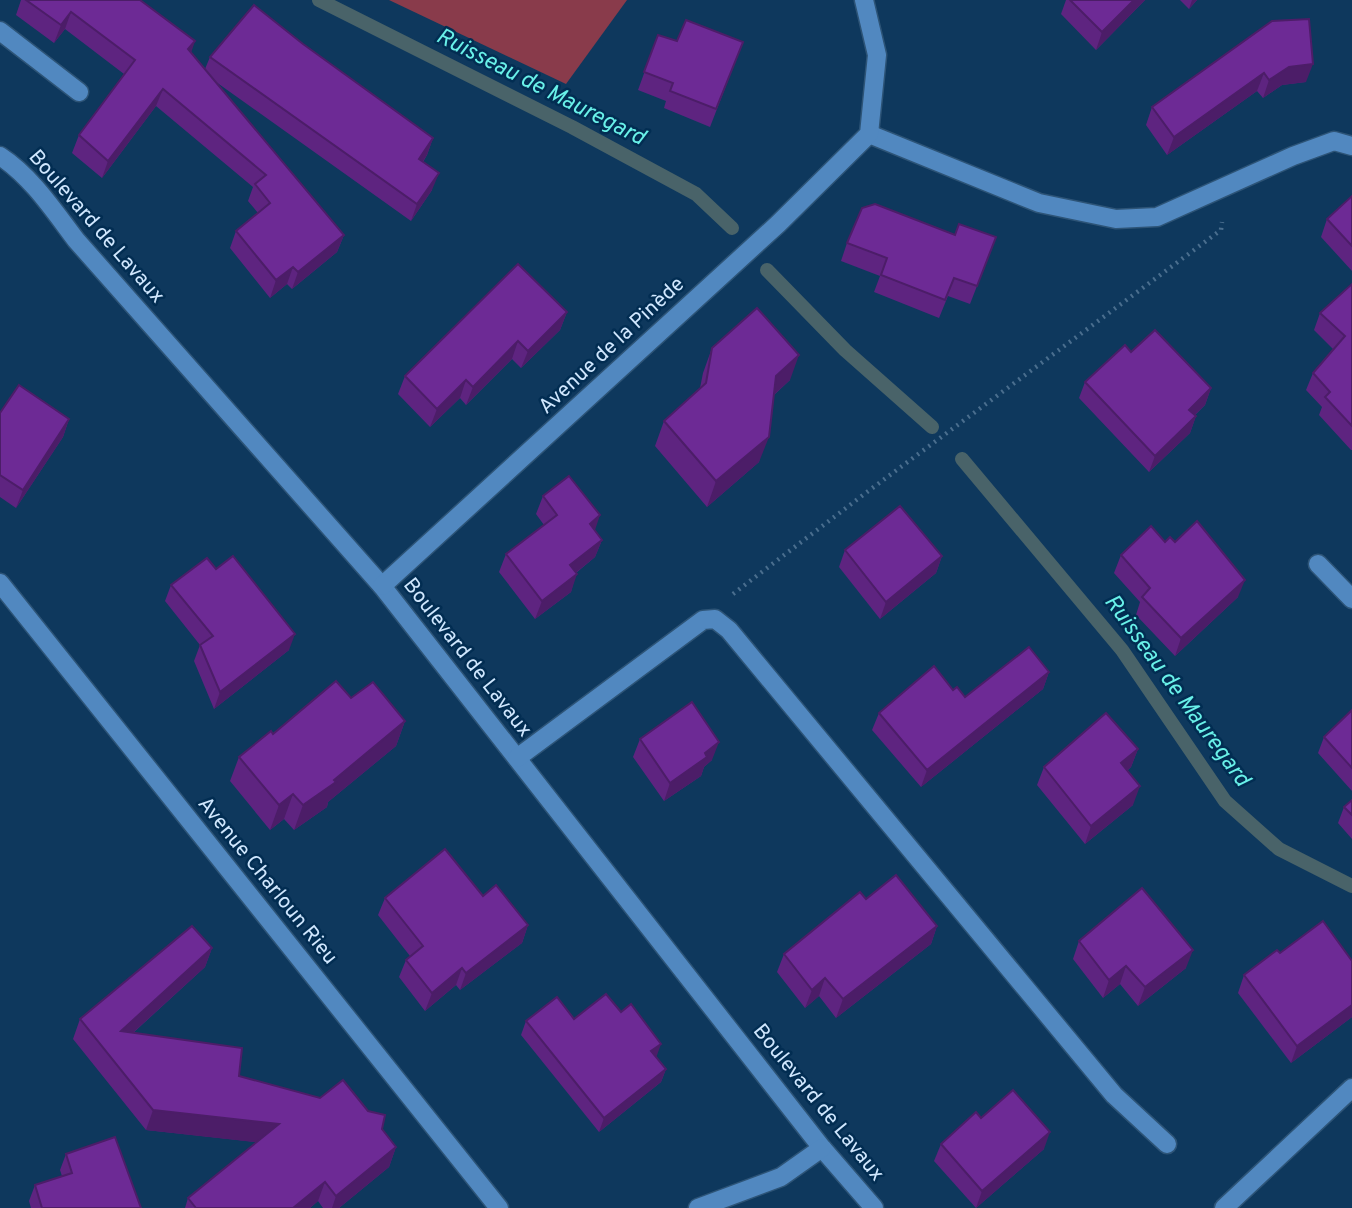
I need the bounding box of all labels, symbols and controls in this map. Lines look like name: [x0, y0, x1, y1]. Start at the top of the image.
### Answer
water label: Ruisseau de Mauregard: [431, 23, 651, 154]
street label: Boulevard de Lavaux: [22, 145, 170, 310]
street label: Avenue de la Pinède: [533, 271, 691, 421]
street label: Boulevard de Lavaux: [396, 573, 538, 743]
water label: Ruisseau de Mauregard: [1096, 589, 1256, 794]
street label: Avenue Charloun Rieu: [191, 792, 343, 970]
street label: Boulevard de Lavaux: [746, 1019, 890, 1187]

